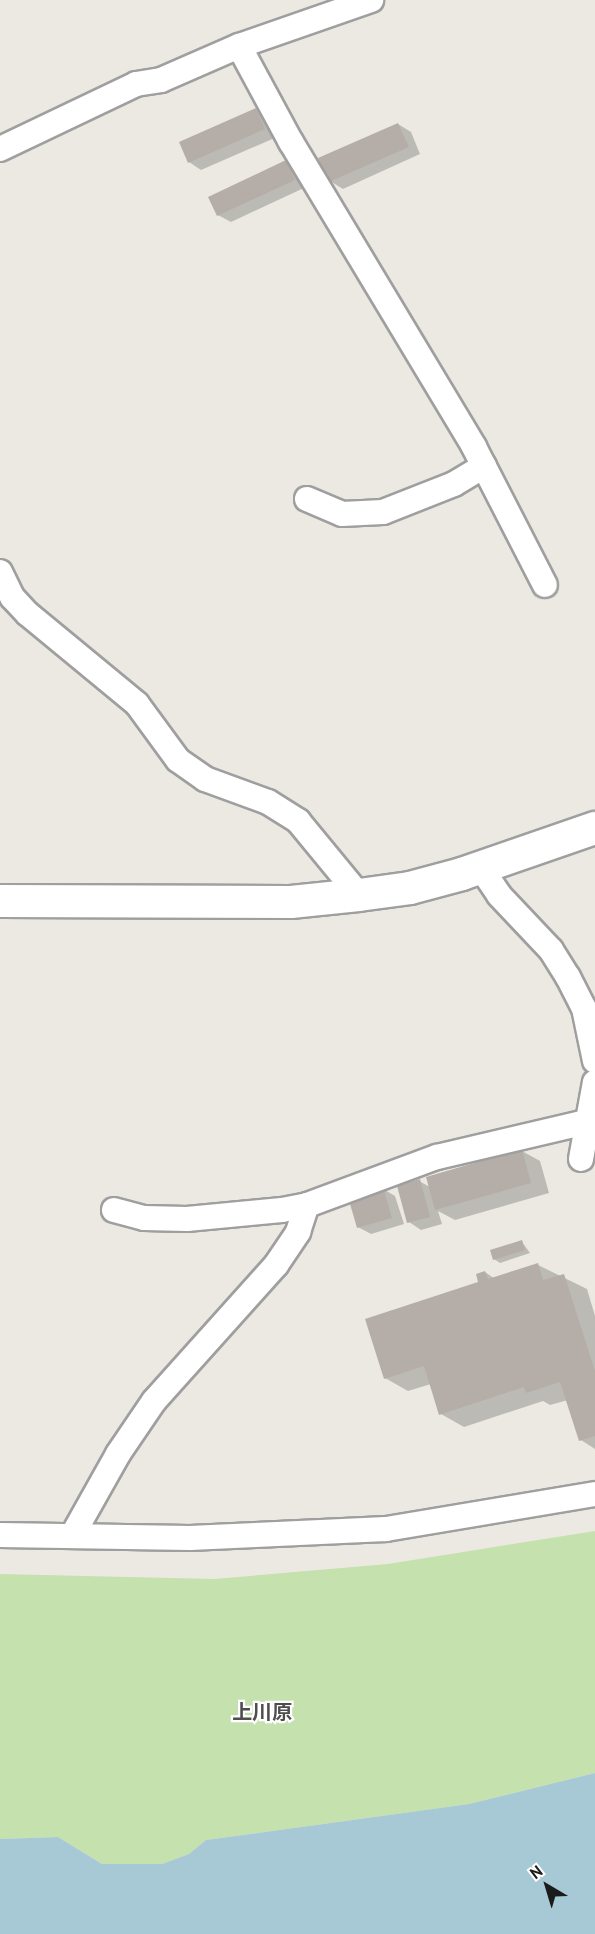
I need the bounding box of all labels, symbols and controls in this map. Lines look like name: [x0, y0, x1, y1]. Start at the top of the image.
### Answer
district label: 上川原: [232, 1700, 292, 1724]
north arrow: [517, 1856, 577, 1916]
text: N: [526, 1861, 546, 1883]

